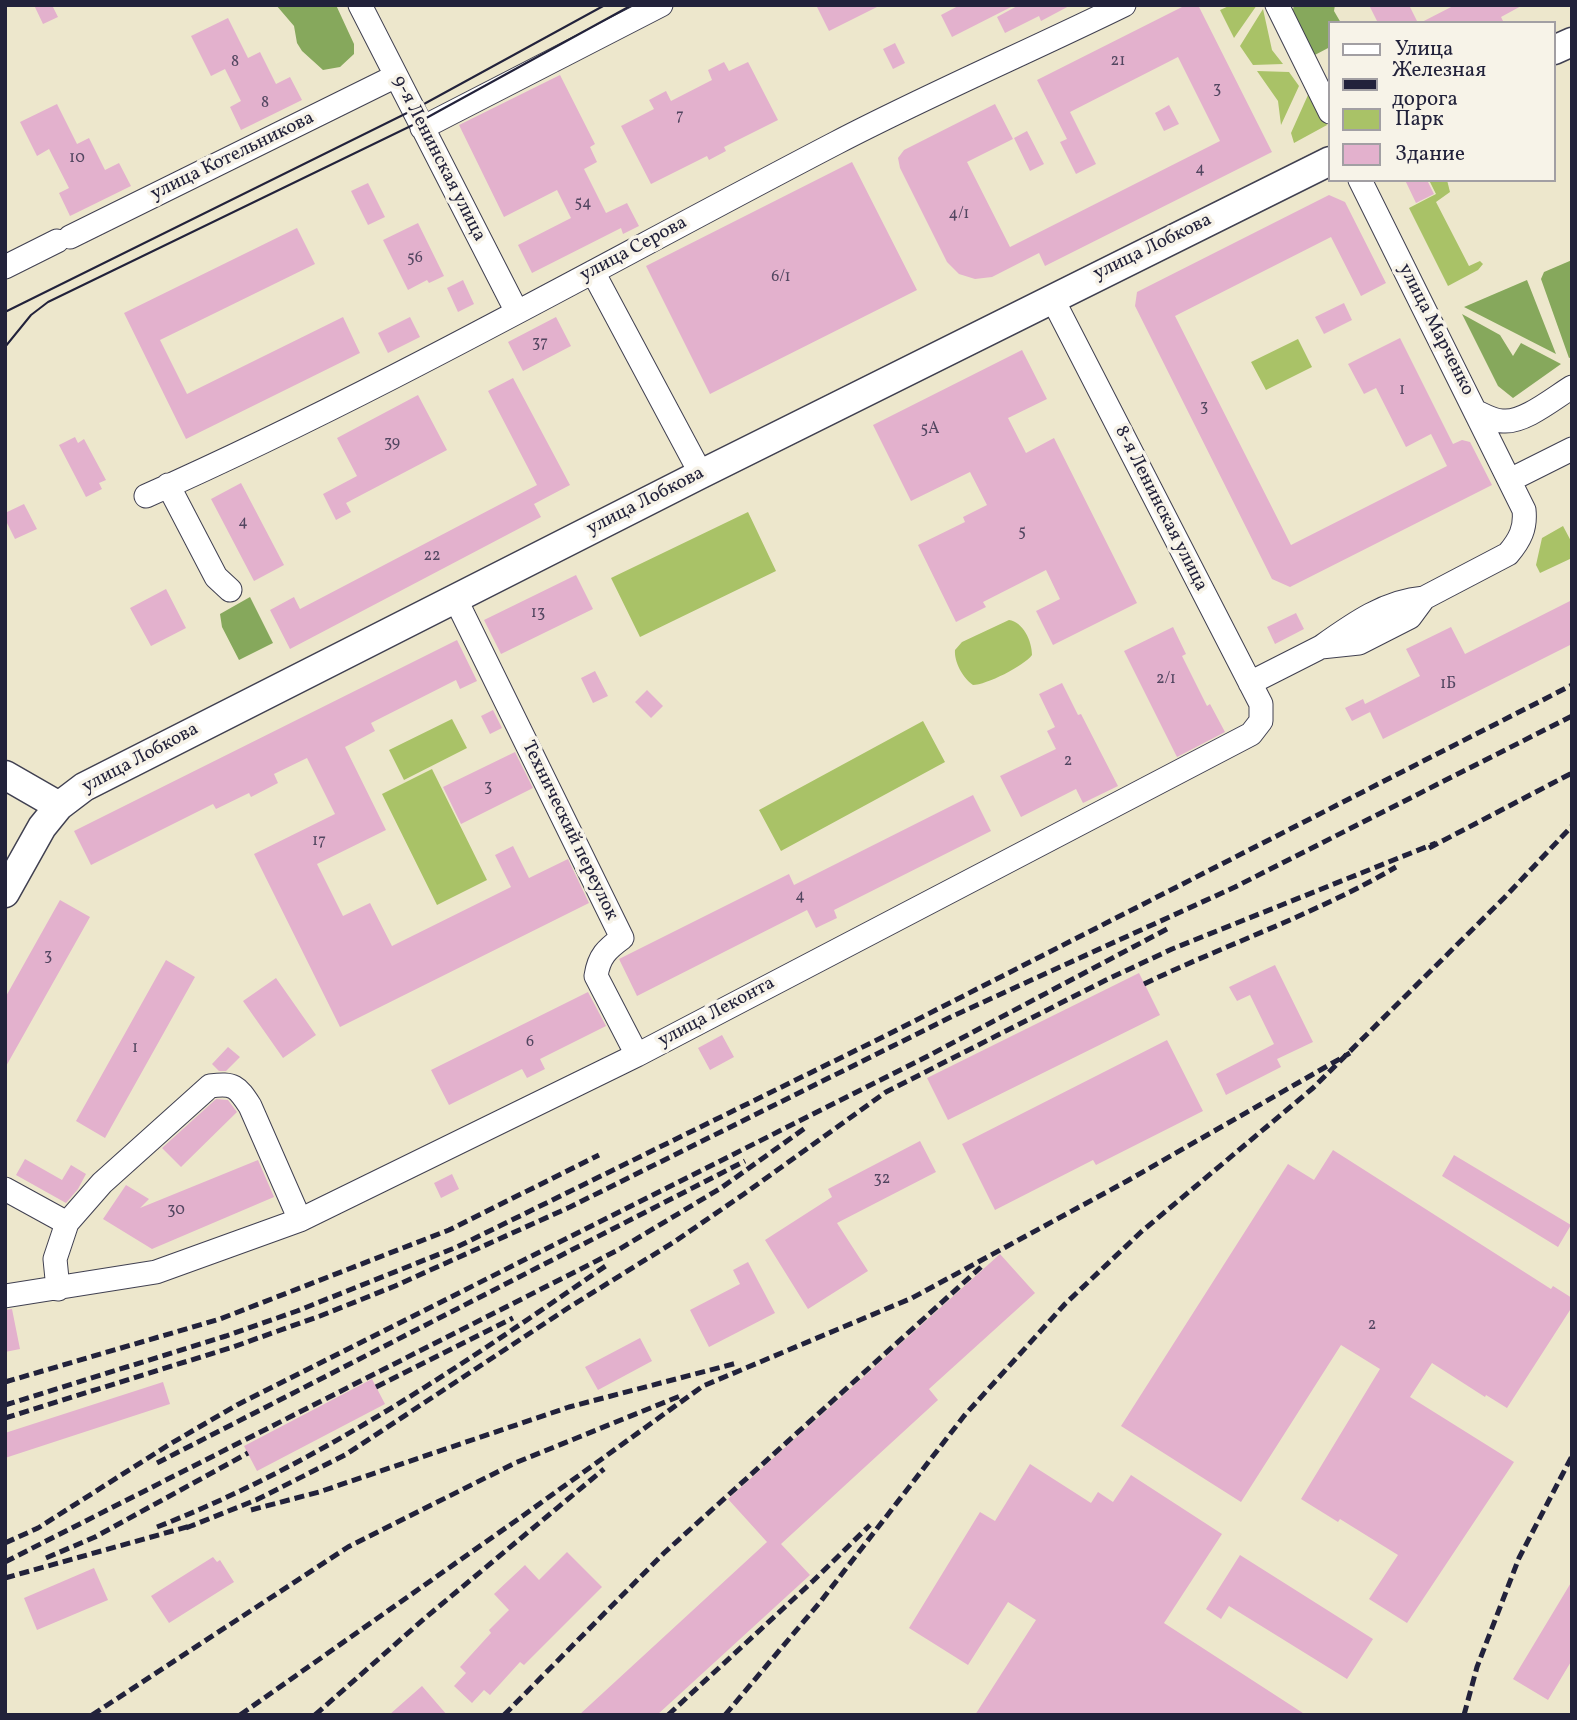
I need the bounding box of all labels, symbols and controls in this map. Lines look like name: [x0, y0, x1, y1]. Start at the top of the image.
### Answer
legend: [1328, 21, 1556, 182]
text: Улица: [1395, 35, 1453, 64]
house number: 21: [1111, 52, 1125, 72]
house number: 8: [231, 53, 239, 73]
text: Железная дорога: [1392, 56, 1486, 114]
street label: 9-я Ленинская улица: [386, 72, 490, 246]
house number: 3: [1213, 80, 1221, 100]
house number: 8: [261, 94, 269, 114]
text: Парк: [1395, 105, 1444, 134]
street label: улица Котельникова: [148, 107, 318, 207]
house number: 7: [676, 107, 684, 127]
text: Здание: [1395, 140, 1465, 169]
house number: 10: [69, 149, 85, 169]
house number: 4: [1195, 160, 1205, 180]
house number: 54: [574, 194, 592, 214]
house number: 4/1: [948, 205, 970, 225]
street label: улица Лобкова: [1090, 210, 1216, 286]
street label: улица Серова: [576, 212, 692, 288]
house number: 56: [407, 249, 423, 269]
street label: улица Марченко: [1392, 260, 1478, 400]
house number: 6/1: [771, 268, 791, 288]
house number: 37: [532, 334, 548, 354]
house number: 1: [1399, 381, 1405, 401]
house number: 3: [1200, 398, 1208, 418]
house number: 5А: [921, 420, 939, 440]
street label: 8-я Ленинская улица: [1108, 422, 1212, 596]
house number: 39: [384, 434, 400, 454]
street label: улица Лобкова: [583, 463, 709, 541]
house number: 4: [238, 513, 248, 533]
house number: 5: [1018, 523, 1026, 543]
house number: 22: [423, 547, 441, 567]
house number: 13: [531, 604, 545, 624]
house number: 2/1: [1156, 670, 1176, 690]
house number: 1Б: [1440, 675, 1456, 695]
street label: улица Лобкова: [79, 719, 203, 799]
street label: Технический переулок: [516, 738, 622, 924]
house number: 2: [1064, 752, 1072, 772]
house number: 3: [484, 778, 492, 798]
house number: 17: [312, 832, 326, 852]
house number: 4: [795, 887, 805, 907]
house number: 3: [44, 947, 52, 967]
street label: улица Леконта: [655, 973, 779, 1053]
house number: 6: [526, 1033, 534, 1053]
house number: 1: [132, 1039, 138, 1059]
house number: 32: [874, 1170, 890, 1190]
house number: 30: [167, 1201, 185, 1221]
house number: 2: [1368, 1316, 1376, 1336]

